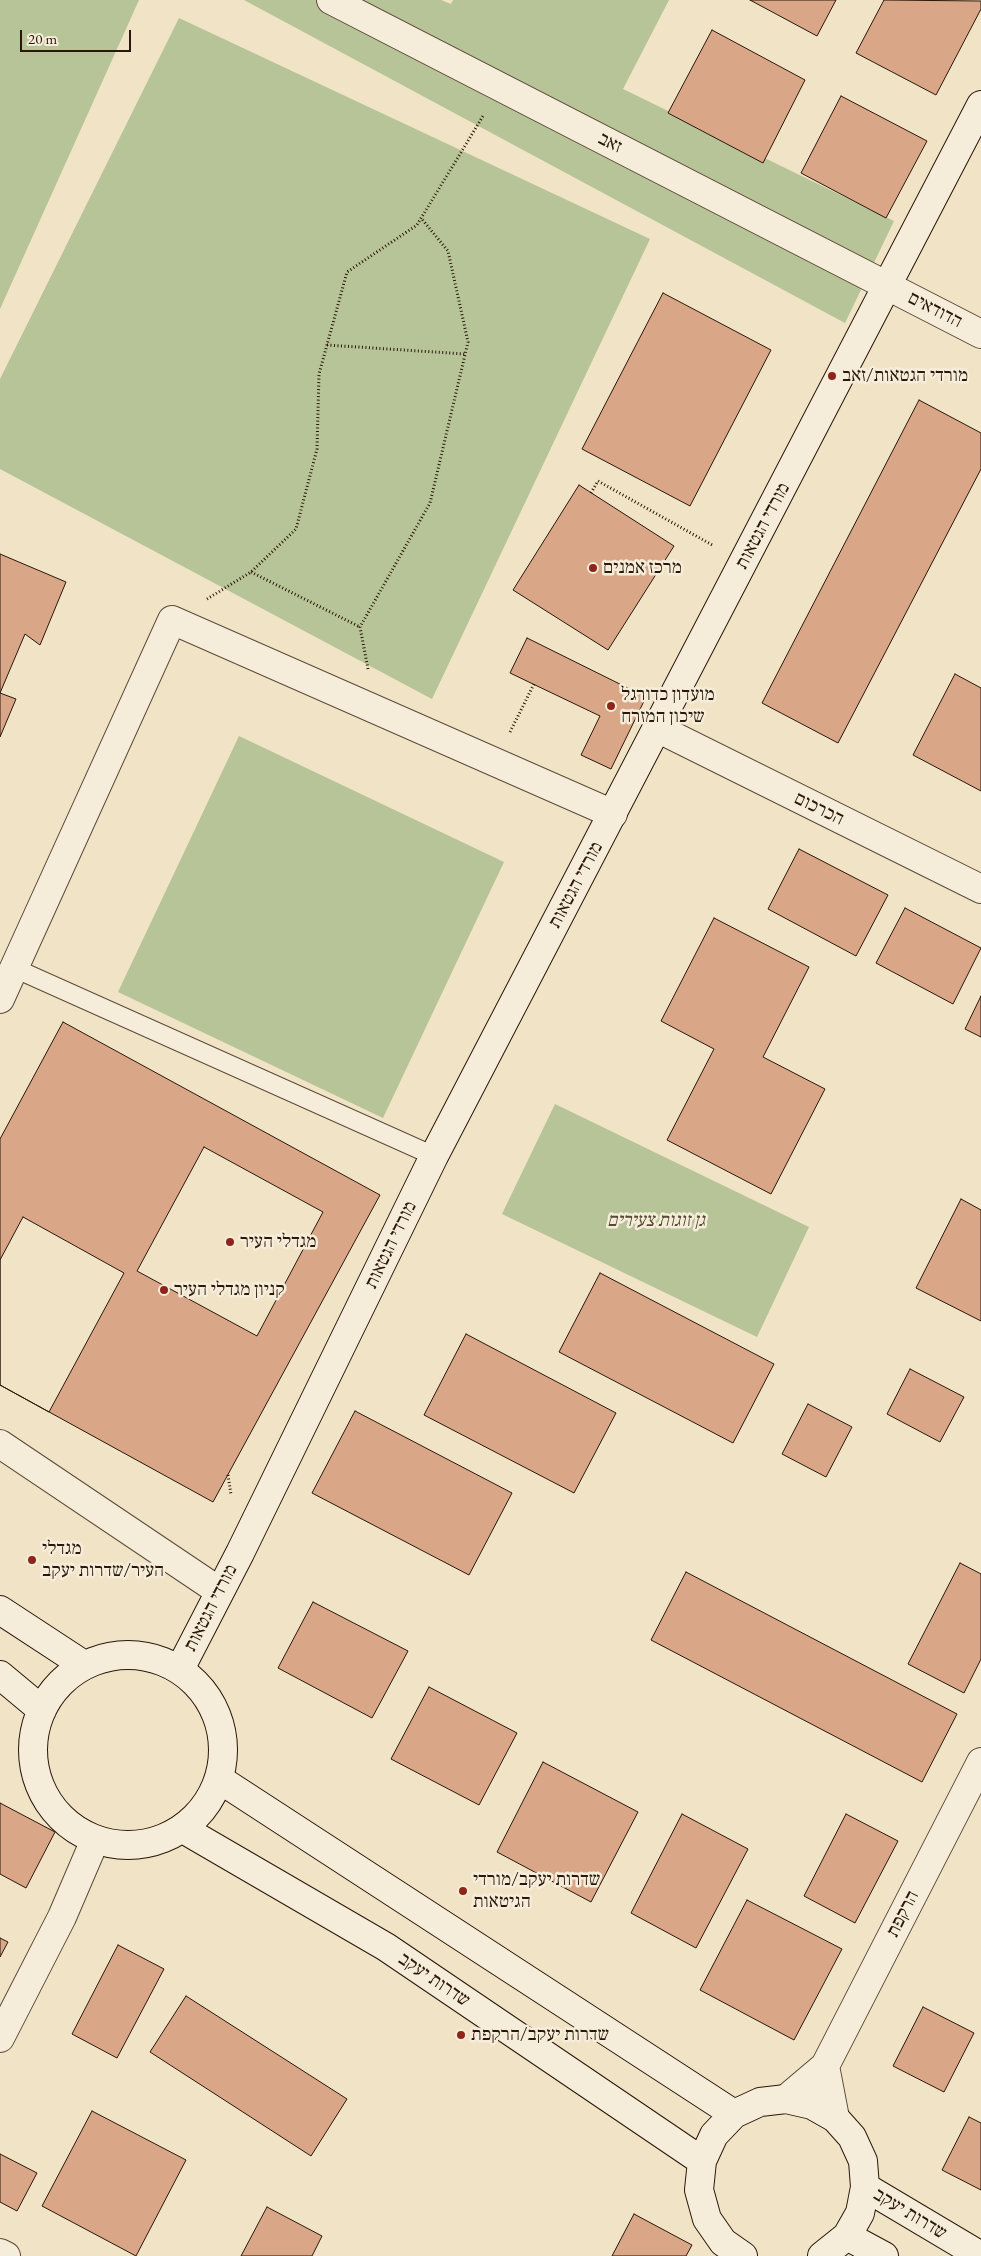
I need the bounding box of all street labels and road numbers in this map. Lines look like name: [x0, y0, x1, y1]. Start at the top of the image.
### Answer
street label: זאב: [594, 127, 626, 159]
street label: הדודאים: [904, 287, 966, 333]
street label: מורדי הגטאות: [731, 479, 795, 573]
street label: הכרכום: [790, 787, 848, 831]
street label: מורדי הגטאות: [544, 838, 608, 932]
street label: מורדי הגטאות: [360, 1197, 422, 1293]
street label: מורדי הגטאות: [179, 1561, 243, 1655]
street label: הרקפת: [882, 1887, 924, 1941]
street label: שדרות יעקב: [394, 1948, 474, 2012]
street label: שדרות יעקב: [869, 2183, 951, 2245]

